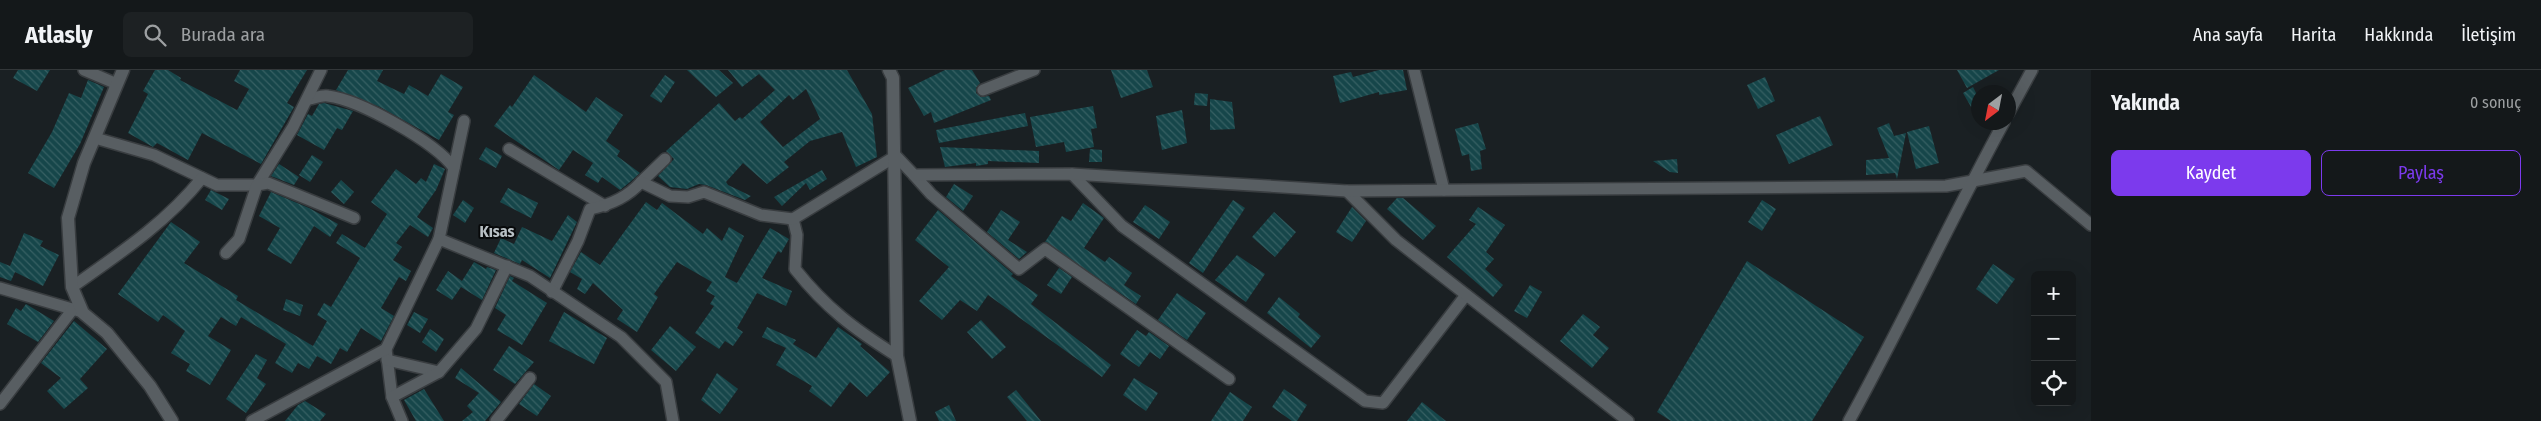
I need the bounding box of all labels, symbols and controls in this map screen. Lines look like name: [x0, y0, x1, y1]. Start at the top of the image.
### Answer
search box: [123, 12, 473, 57]
text: Atlasly: [25, 21, 93, 49]
icon: search: [141, 21, 169, 49]
text: Burada ara: [181, 23, 265, 46]
text: Ana sayfa: [2193, 24, 2263, 46]
text: Harita: [2291, 24, 2336, 46]
text: Hakkında: [2364, 24, 2433, 46]
text: İletişim: [2461, 24, 2516, 46]
north arrow: [1971, 85, 2016, 130]
text: Yakında: [2111, 90, 2180, 116]
text: 0 sonuç: [2470, 93, 2521, 112]
button: Kaydet: [2111, 150, 2311, 196]
button: Paylaş: [2321, 150, 2521, 196]
district label: Kısas: [479, 222, 515, 241]
map controls: [2031, 271, 2076, 406]
button: +: [2031, 271, 2076, 316]
button: −: [2031, 316, 2076, 361]
button: locate: [2031, 361, 2076, 406]

